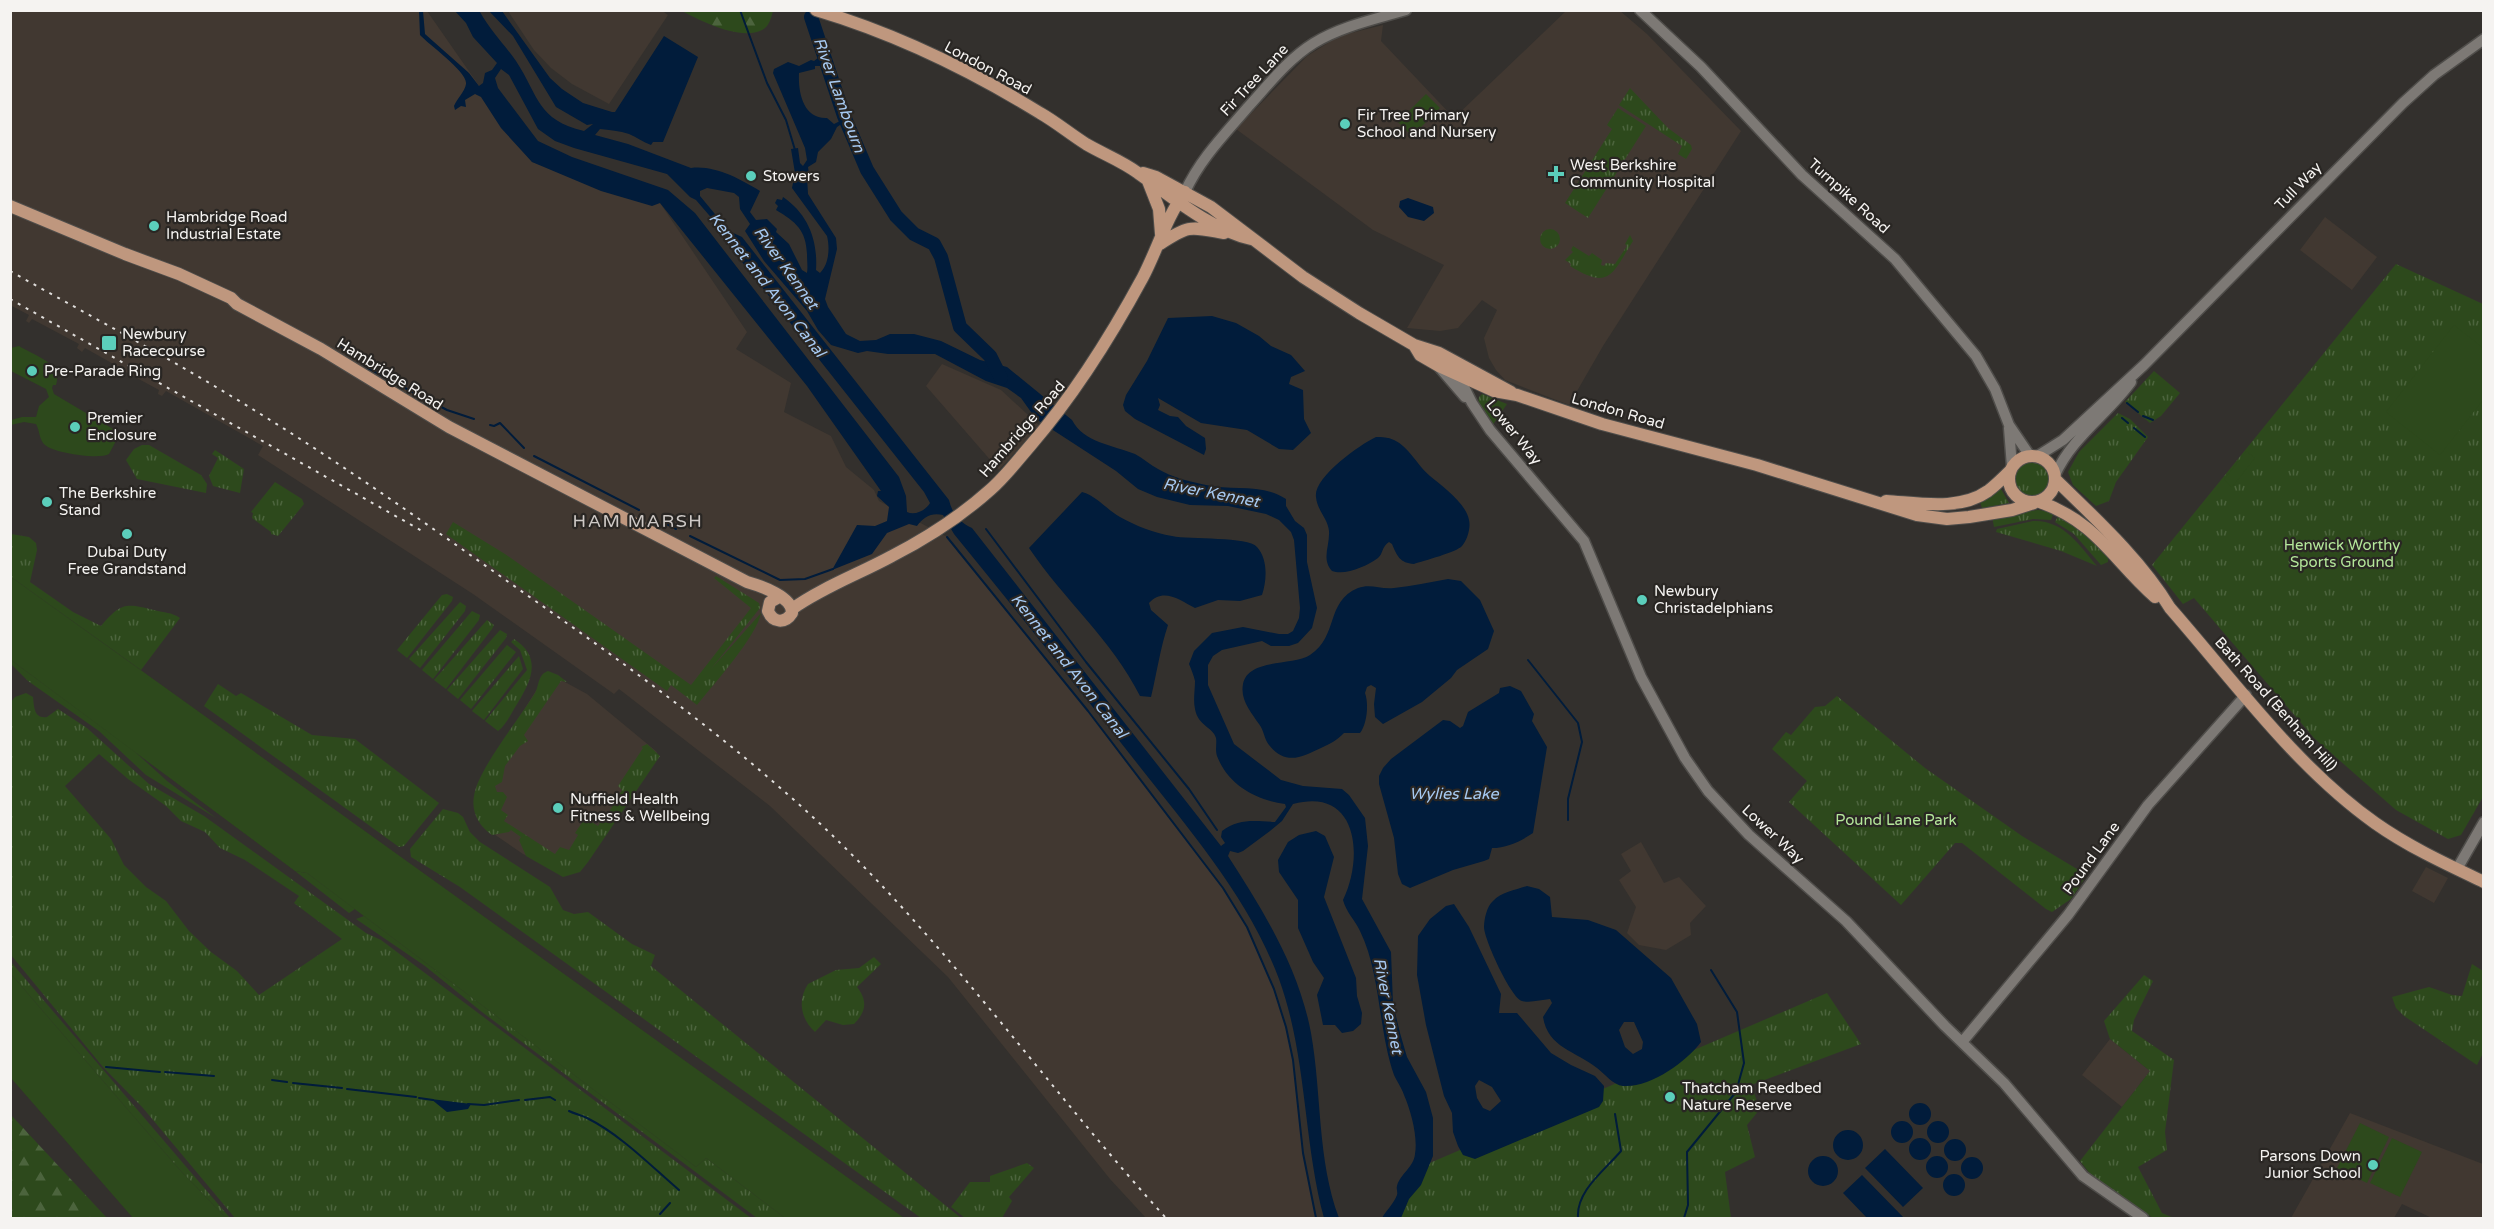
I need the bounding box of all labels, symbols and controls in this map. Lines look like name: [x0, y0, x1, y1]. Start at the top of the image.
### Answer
water label: River Lambourn: [809, 35, 870, 157]
street label: London Road: [941, 37, 1035, 99]
street label: Fir Tree Lane: [1216, 40, 1292, 120]
place label: Fir Tree Primary School and Nursery: [1357, 106, 1496, 141]
marker: Fir Tree Primary School and Nursery: [1338, 117, 1352, 131]
street label: Turnpike Road: [1804, 155, 1894, 237]
place label: West Berkshire Community Hospital: [1570, 156, 1715, 191]
street label: Tull Way: [2271, 158, 2325, 214]
marker: West Berkshire Community Hospital: [1547, 165, 1565, 183]
place label: Stowers: [763, 167, 820, 185]
marker: Stowers: [744, 169, 758, 183]
place label: Hambridge Road Industrial Estate: [166, 208, 288, 243]
water label: Kennet and Avon Canal: [704, 209, 831, 363]
marker: Hambridge Road Industrial Estate: [147, 219, 161, 233]
water label: River Kennet: [749, 223, 824, 315]
place label: Newbury Racecourse: [122, 325, 205, 360]
marker: Newbury Racecourse: [100, 334, 118, 352]
street label: Hambridge Road: [334, 334, 446, 414]
place label: Pre-Parade Ring: [44, 362, 161, 380]
marker: Pre-Parade Ring: [25, 364, 39, 378]
street label: Hambridge Road: [975, 377, 1069, 481]
street label: London Road: [1569, 389, 1667, 433]
street label: Lower Way: [1482, 396, 1546, 468]
place label: Premier Enclosure: [87, 409, 157, 444]
marker: Premier Enclosure: [68, 420, 82, 434]
water label: River Kennet: [1161, 474, 1263, 512]
place label: The Berkshire Stand: [59, 484, 156, 519]
marker: The Berkshire Stand: [40, 495, 54, 509]
district label: HAM MARSH: [573, 510, 703, 532]
marker: Dubai Duty Free Grandstand: [120, 527, 134, 541]
park label: Henwick Worthy Sports Ground: [2284, 536, 2400, 571]
place label: Dubai Duty Free Grandstand: [67, 543, 187, 578]
place label: Newbury Christadelphians: [1654, 582, 1773, 617]
water label: Kennet and Avon Canal: [1006, 590, 1133, 744]
marker: Newbury Christadelphians: [1635, 593, 1649, 607]
street label: Bath Road (Benham Hill): [2211, 633, 2341, 775]
water label: Wylies Lake: [1409, 784, 1500, 804]
place label: Nuffield Health Fitness & Wellbeing: [570, 790, 710, 825]
marker: Nuffield Health Fitness & Wellbeing: [551, 801, 565, 815]
street label: Lower Way: [1738, 801, 1808, 867]
park label: Pound Lane Park: [1835, 811, 1957, 829]
street label: Pound Lane: [2059, 818, 2123, 898]
water label: River Kennet: [1369, 956, 1407, 1058]
place label: Thatcham Reedbed Nature Reserve: [1682, 1079, 1822, 1114]
marker: Thatcham Reedbed Nature Reserve: [1663, 1090, 1677, 1104]
place label: Parsons Down Junior School: [2260, 1147, 2361, 1182]
marker: Parsons Down Junior School: [2366, 1158, 2380, 1172]

